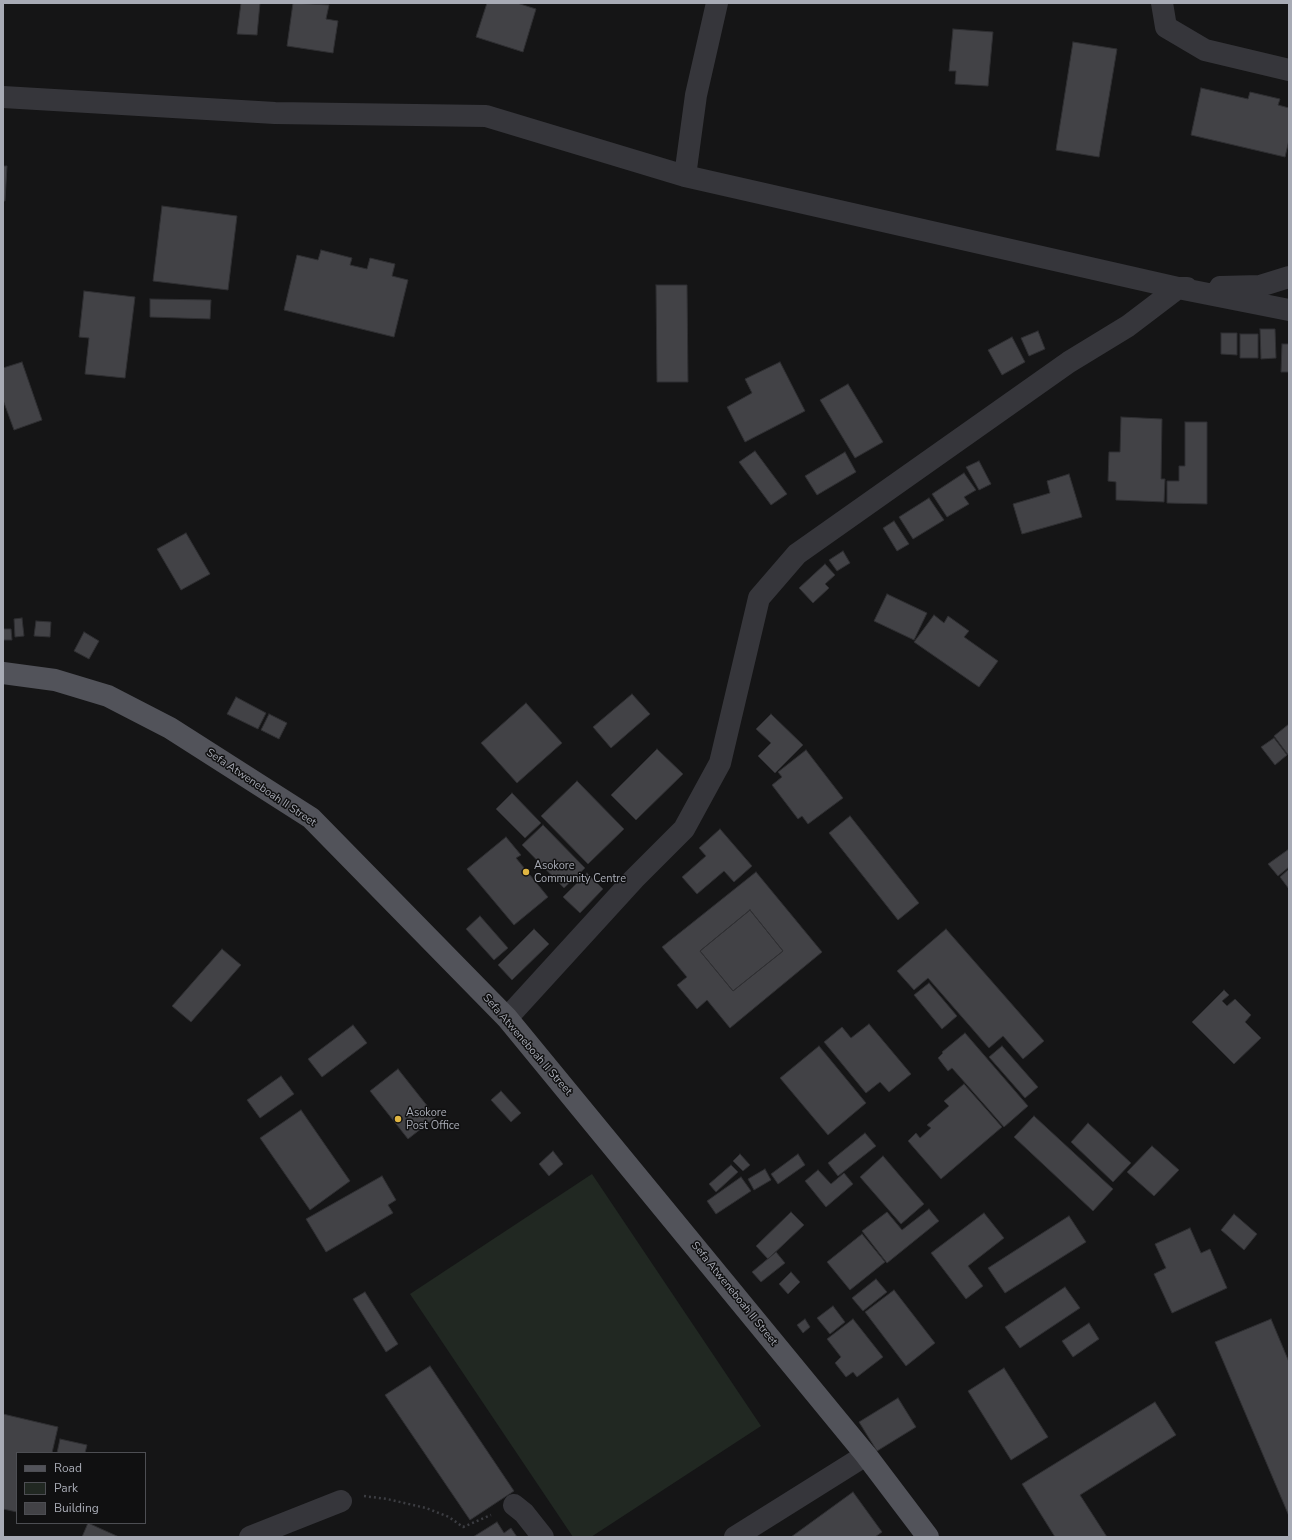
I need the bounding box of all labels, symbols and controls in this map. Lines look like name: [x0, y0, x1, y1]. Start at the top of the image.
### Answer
street label: Sefa Atweneboah II Street: [204, 746, 318, 830]
place label: Asokore Community Centre: [534, 859, 626, 885]
marker: Asokore Community Centre: [521, 867, 531, 877]
street label: Sefa Atweneboah II Street: [479, 992, 575, 1098]
place label: Asokore Post Office: [406, 1106, 460, 1132]
marker: Asokore Post Office: [393, 1114, 403, 1124]
street label: Sefa Atweneboah II Street: [688, 1239, 780, 1349]
legend: [16, 1452, 146, 1524]
text: Road: [54, 1460, 82, 1476]
text: Park: [54, 1480, 78, 1496]
text: Building: [54, 1500, 99, 1516]

